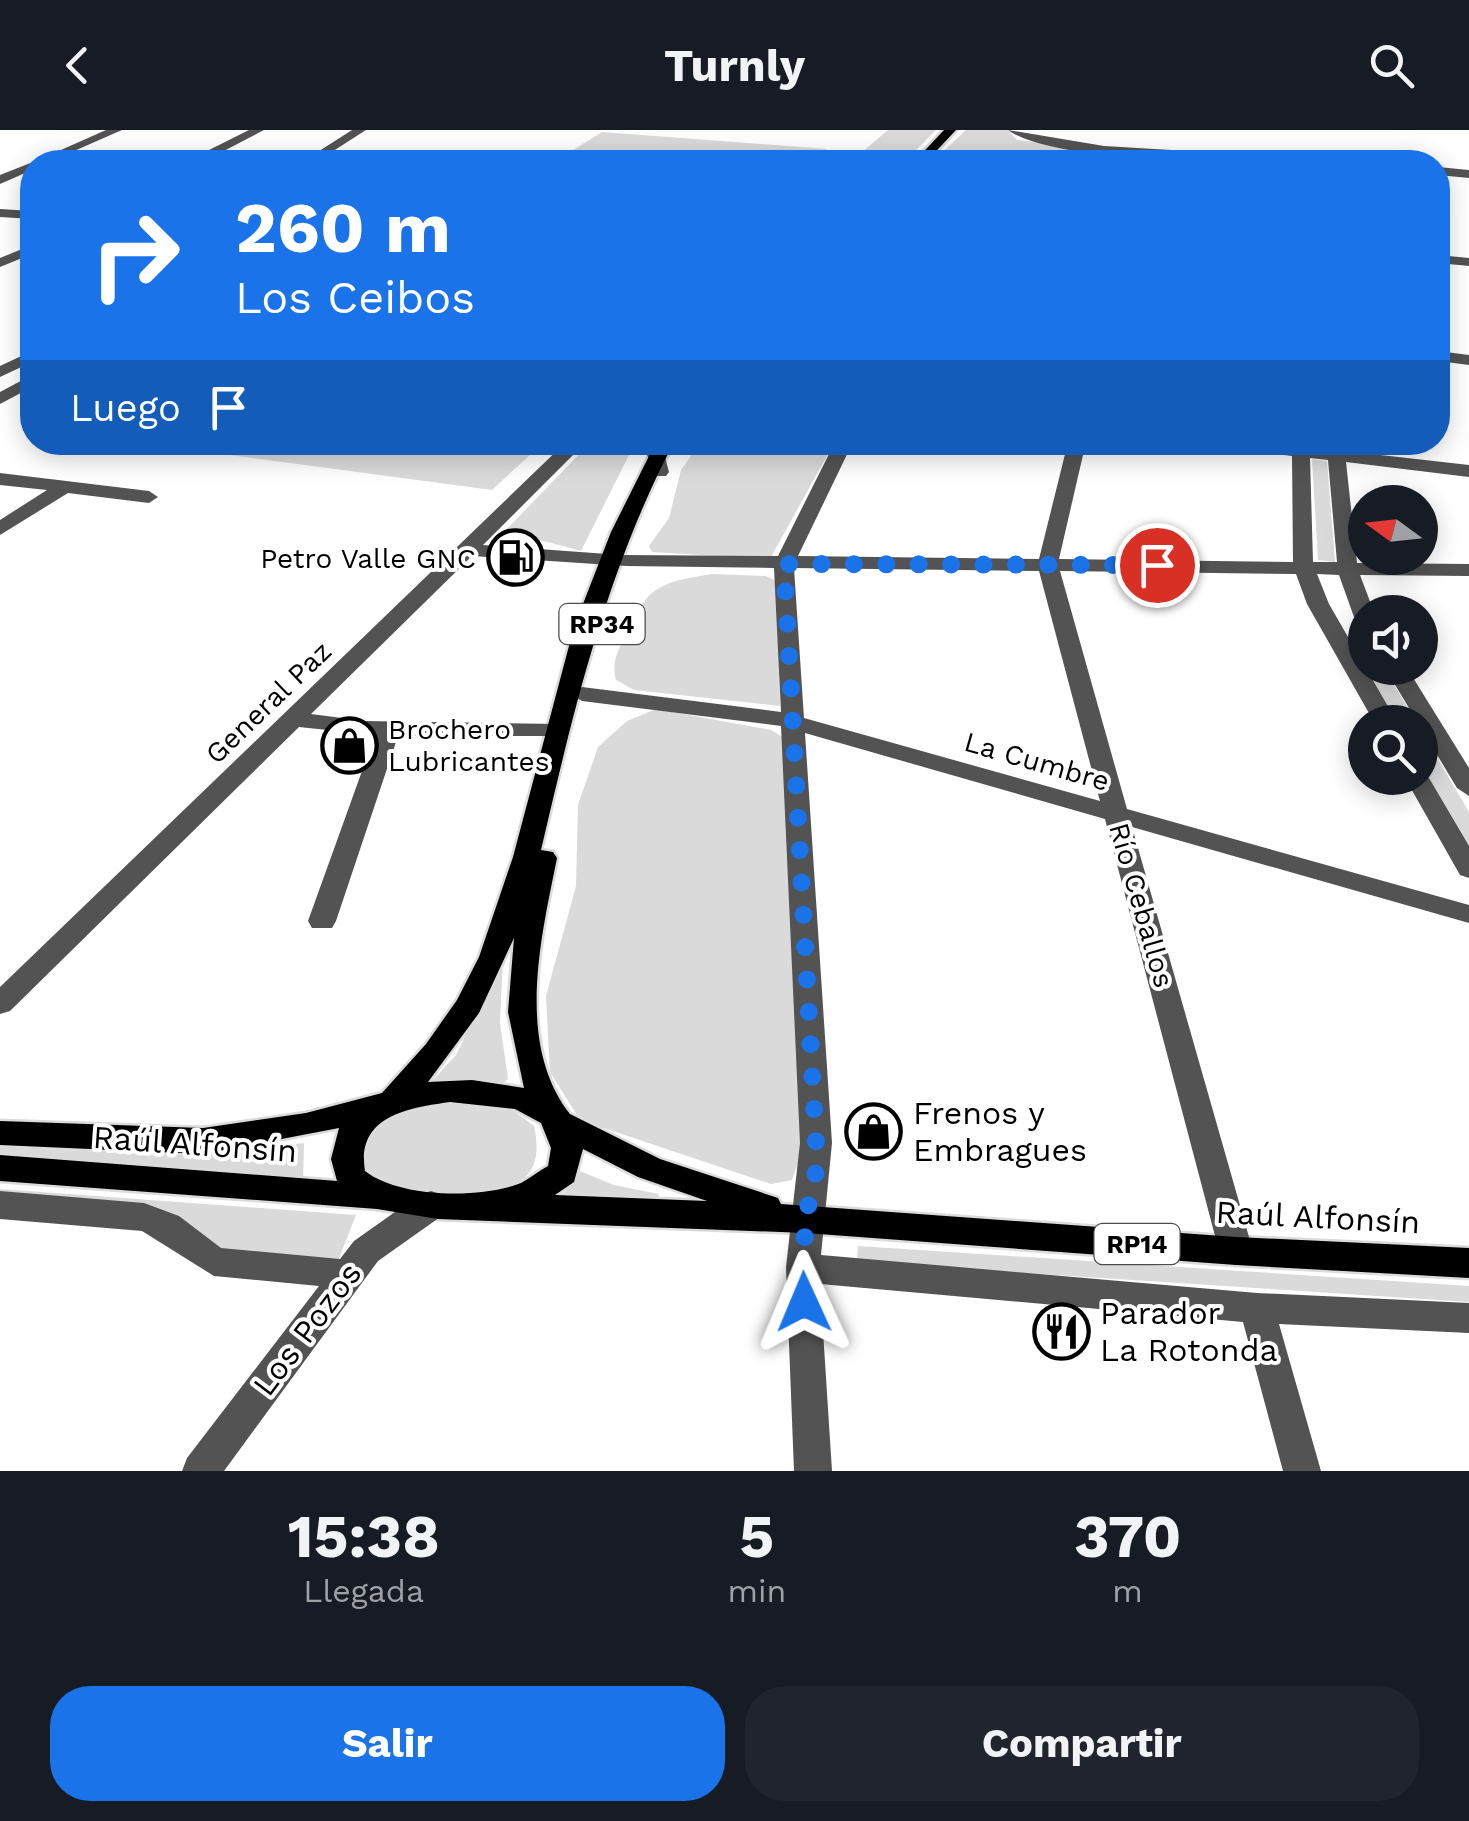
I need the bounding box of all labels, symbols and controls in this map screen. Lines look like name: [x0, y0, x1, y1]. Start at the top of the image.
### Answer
icon: back: [50, 38, 105, 93]
icon: search: [1364, 38, 1419, 93]
text: Turnly: [664, 39, 805, 92]
text: 260 m: [235, 187, 451, 269]
icon: right: [70, 190, 200, 320]
text: Los Ceibos: [235, 271, 475, 324]
icon: arrive: [201, 380, 256, 435]
text: Luego: [70, 386, 181, 430]
north arrow: [1348, 485, 1438, 575]
map controls: [1348, 485, 1438, 795]
pin: [1115, 523, 1200, 608]
fuel station icon: Petro Valle GNC: [485, 528, 545, 588]
icon: arrive: [1130, 538, 1185, 593]
place label: Petro Valle GNC: [260, 542, 476, 575]
button: sound: [1348, 595, 1438, 685]
road number: RP34: [560, 604, 644, 644]
street label: General Paz: [199, 634, 338, 770]
button: search: [1348, 705, 1438, 795]
place label: Brochero Lubricantes: [388, 713, 549, 778]
shop icon: Brochero Lubricantes: [319, 715, 379, 775]
street label: La Cumbre: [961, 725, 1113, 798]
street label: Río Ceballos: [1102, 819, 1181, 991]
place label: Frenos y Embragues: [913, 1094, 1087, 1169]
shop icon: Frenos y Embragues: [844, 1101, 904, 1161]
street label: Raúl Alfonsín: [92, 1118, 298, 1170]
street label: Raúl Alfonsín: [1215, 1193, 1421, 1241]
road number: RP14: [1094, 1224, 1180, 1264]
position arrow: [752, 1250, 856, 1354]
street label: Los Pozos: [245, 1255, 369, 1403]
place label: Parador La Rotonda: [1100, 1294, 1278, 1369]
restaurant icon: Parador La Rotonda: [1031, 1301, 1091, 1361]
text: 15:38: [288, 1501, 440, 1572]
text: 5: [739, 1501, 774, 1572]
text: 370: [1074, 1501, 1181, 1572]
text: Llegada: [303, 1572, 424, 1610]
text: min: [727, 1572, 786, 1610]
text: m: [1112, 1572, 1143, 1610]
button: Salir: [50, 1686, 725, 1801]
button: Compartir: [745, 1686, 1419, 1801]

